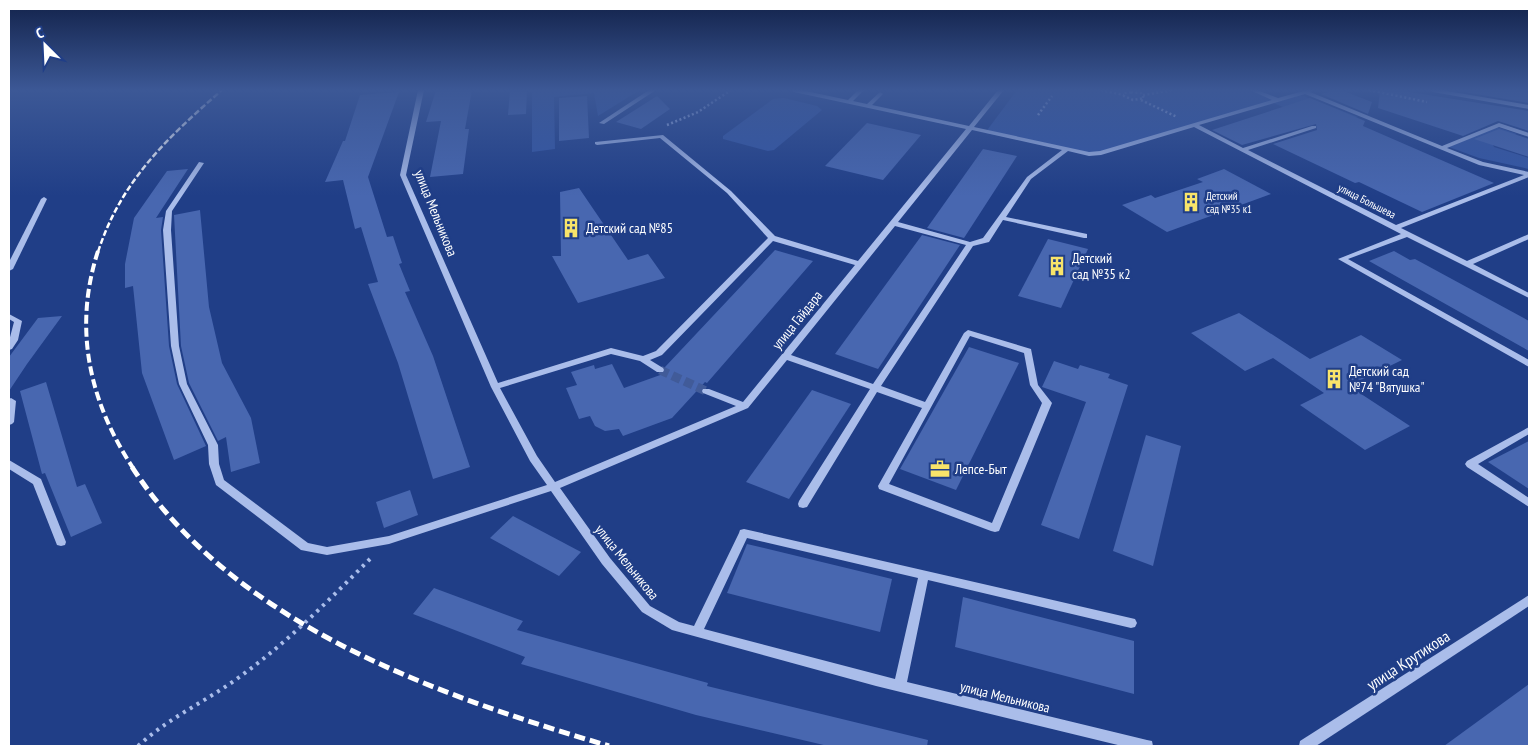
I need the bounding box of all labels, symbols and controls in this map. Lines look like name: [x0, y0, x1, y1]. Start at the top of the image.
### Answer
north arrow: [20, 20, 70, 70]
text: С: [33, 23, 47, 43]
street label: улица Мельникова: [410, 167, 462, 259]
street label: улица Большева: [1336, 180, 1398, 222]
place label: Детский сад №35 к1: [1206, 189, 1252, 216]
building icon: Детский сад №35 к1: [1180, 191, 1202, 213]
building icon: Детский сад №85: [560, 217, 582, 239]
place label: Детский сад №85: [586, 219, 673, 237]
place label: Детский сад №35 к2: [1072, 249, 1131, 283]
building icon: Детский сад №35 к2: [1046, 255, 1068, 277]
street label: улица Гайдара: [768, 287, 826, 353]
place label: Детский сад №74 "Вятушка": [1349, 362, 1424, 396]
building icon: Детский сад №74 "Вятушка": [1323, 368, 1345, 390]
office icon: Лепсе-Быт: [929, 458, 951, 480]
place label: Лепсе-Быт: [954, 460, 1007, 478]
street label: улица Мельникова: [591, 521, 663, 603]
street label: улица Крутикова: [1363, 626, 1453, 694]
street label: улица Мельникова: [958, 677, 1052, 717]

